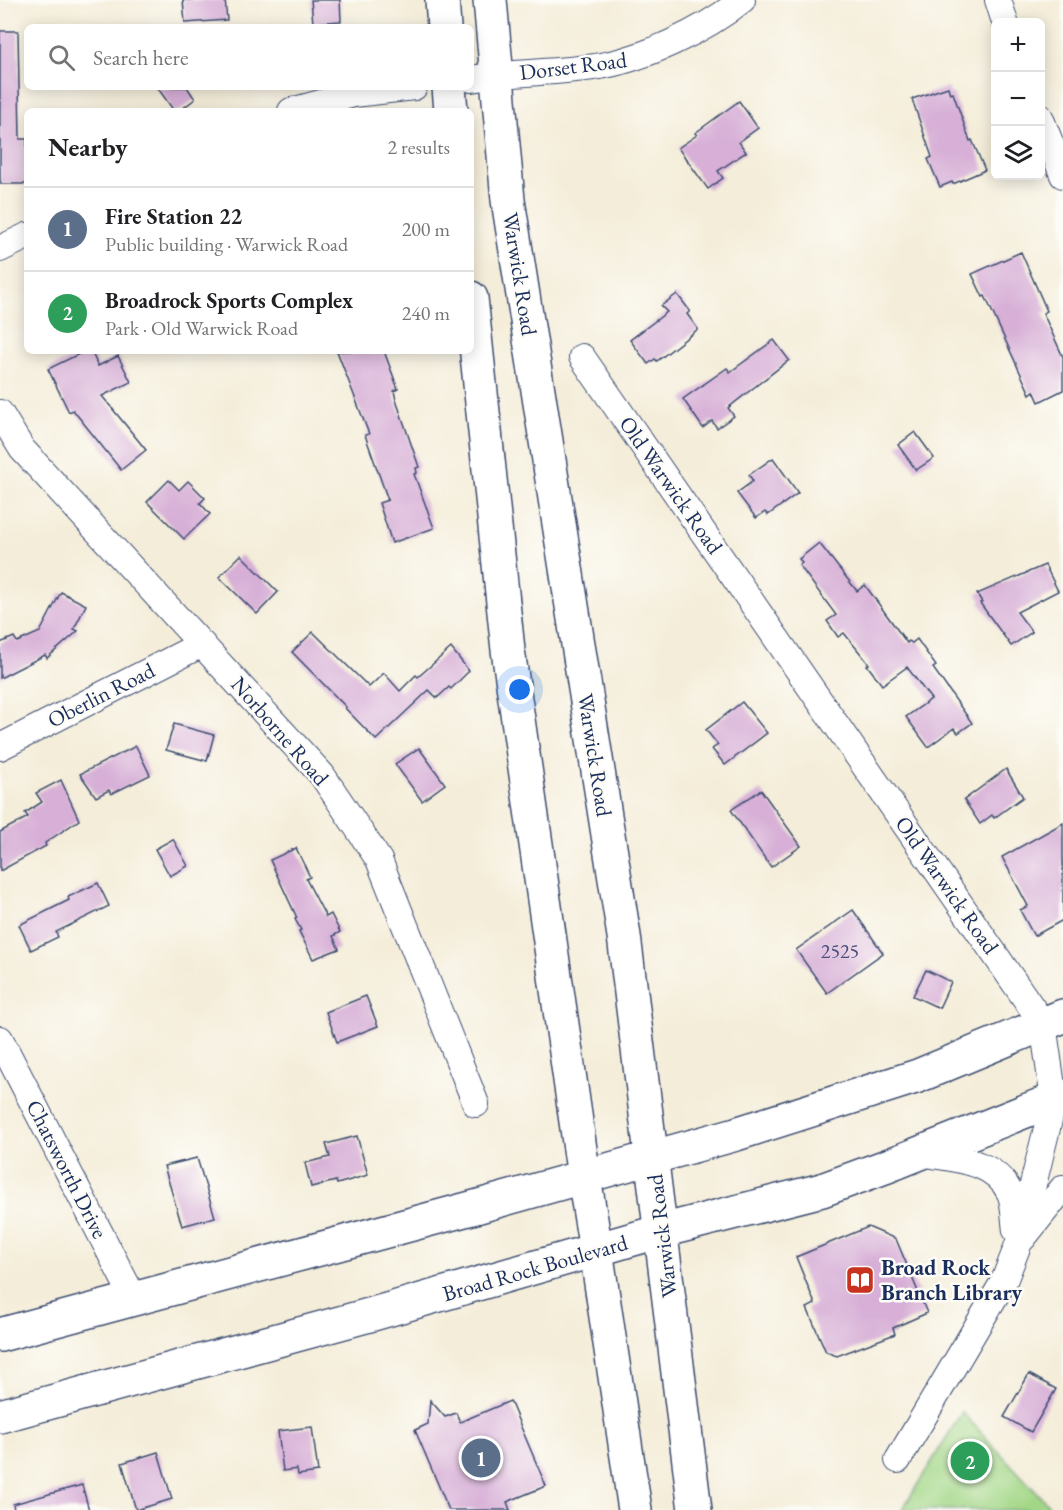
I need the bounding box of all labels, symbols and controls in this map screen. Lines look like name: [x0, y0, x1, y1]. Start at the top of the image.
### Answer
map controls: [991, 18, 1045, 180]
button: +: [991, 18, 1045, 72]
search box: [24, 24, 474, 90]
icon: search: [45, 41, 78, 74]
text: Search here: [93, 43, 188, 72]
street label: Dorset Road: [518, 45, 629, 87]
button: −: [991, 72, 1045, 126]
button: layers: [991, 126, 1045, 180]
text: Nearby: [48, 130, 128, 164]
text: 2 results: [387, 134, 450, 160]
text: Fire Station 22: [105, 202, 242, 231]
street label: Warwick Road: [496, 210, 544, 338]
text: 1: [62, 216, 73, 242]
text: 200 m: [402, 216, 450, 242]
text: Public building · Warwick Road: [105, 231, 348, 257]
text: Broadrock Sports Complex: [105, 286, 353, 315]
text: 2: [62, 300, 73, 326]
text: 240 m: [402, 300, 450, 326]
text: Park · Old Warwick Road: [105, 315, 298, 341]
street label: Old Warwick Road: [613, 410, 730, 560]
street label: Oberlin Road: [42, 655, 160, 734]
street label: Norborne Road: [224, 670, 336, 792]
your location: [505, 675, 534, 704]
street label: Warwick Road: [571, 691, 619, 819]
street label: Old Warwick Road: [889, 810, 1006, 960]
house number: 2525: [821, 938, 859, 964]
street label: Chatsworth Drive: [20, 1095, 115, 1244]
street label: Warwick Road: [640, 1172, 684, 1299]
street label: Broad Rock Boulevard: [439, 1227, 632, 1308]
place label: Broad Rock Branch Library: [881, 1253, 1023, 1307]
library icon: Broad Rock Branch Library: [844, 1264, 876, 1296]
pin: 1: [462, 1436, 500, 1480]
pin: 2: [950, 1438, 990, 1484]

